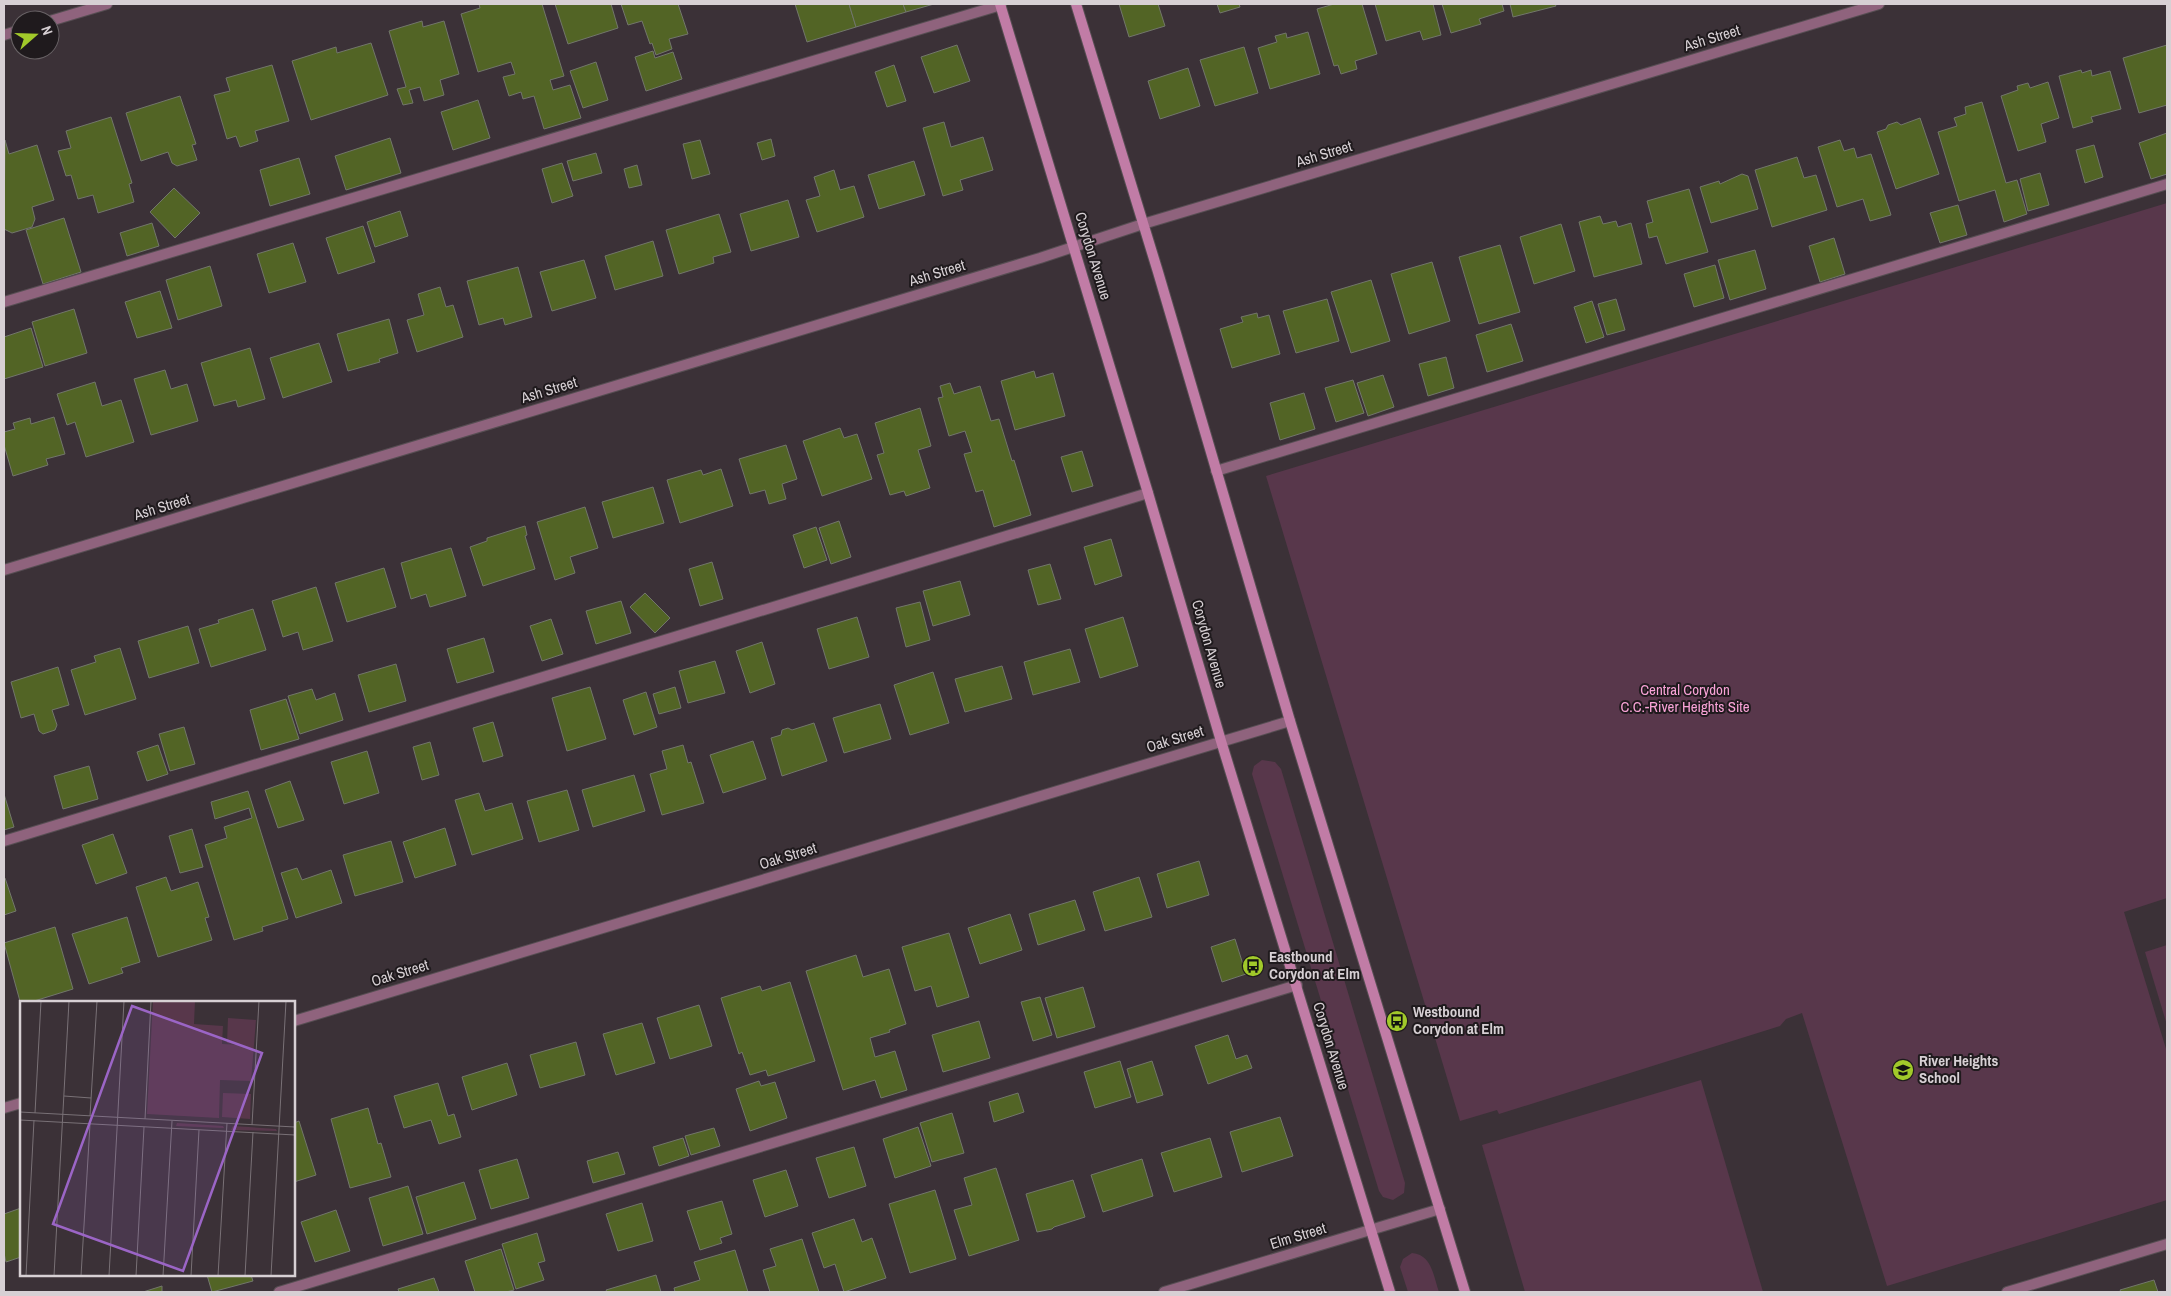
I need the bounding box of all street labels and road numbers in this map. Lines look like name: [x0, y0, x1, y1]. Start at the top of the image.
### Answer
street label: Ash Street: [1680, 19, 1743, 56]
street label: Ash Street: [1292, 135, 1355, 172]
street label: Corydon Avenue: [1070, 209, 1117, 302]
street label: Ash Street: [905, 254, 968, 291]
street label: Ash Street: [517, 371, 580, 408]
street label: Ash Street: [130, 488, 193, 525]
street label: Corydon Avenue: [1187, 597, 1232, 691]
street label: Oak Street: [1144, 720, 1207, 757]
street label: Oak Street: [757, 837, 820, 874]
street label: Oak Street: [369, 954, 432, 991]
street label: Corydon Avenue: [1308, 999, 1355, 1092]
street label: Elm Street: [1267, 1217, 1329, 1254]

